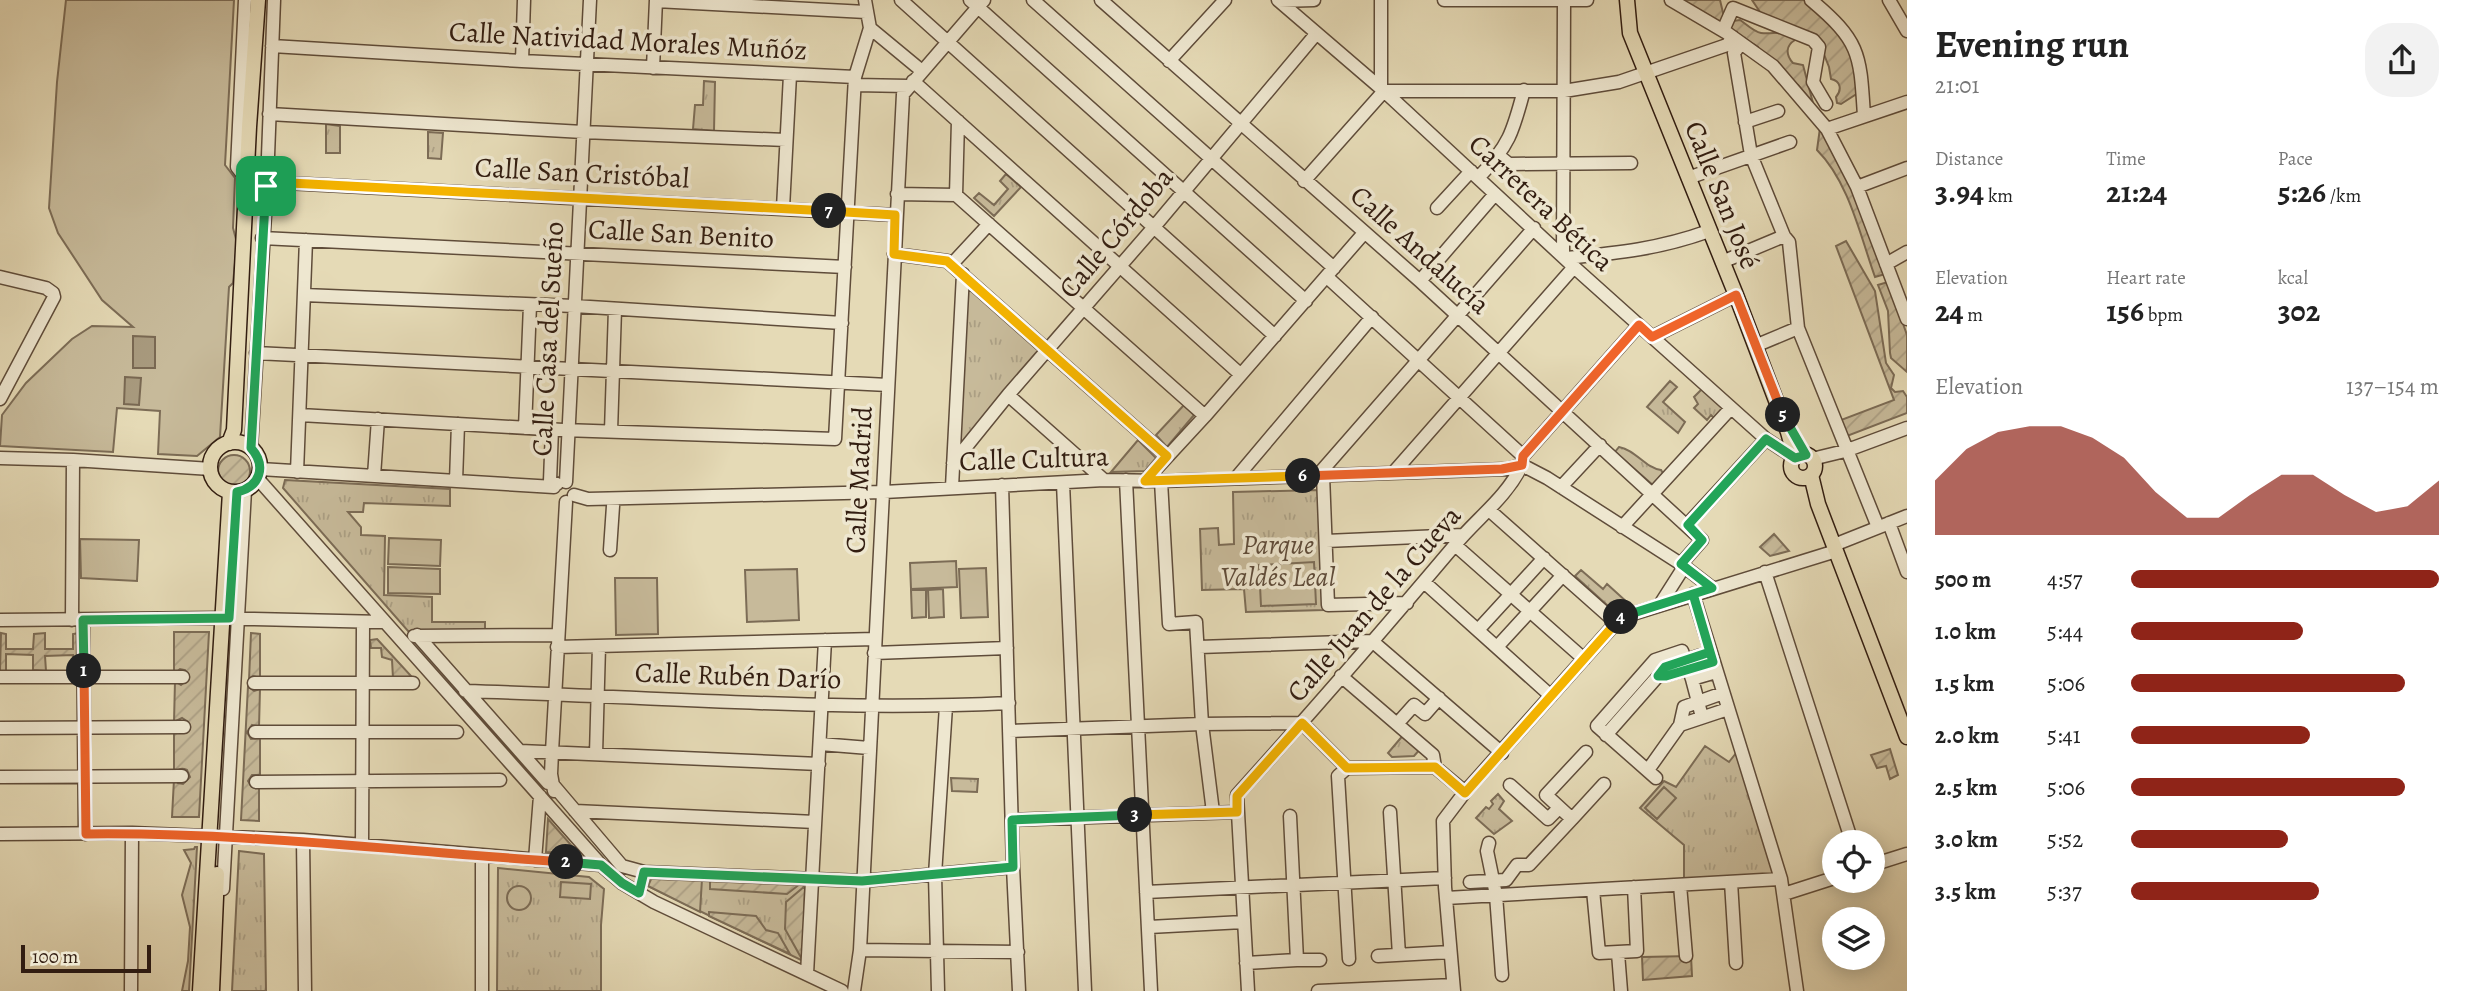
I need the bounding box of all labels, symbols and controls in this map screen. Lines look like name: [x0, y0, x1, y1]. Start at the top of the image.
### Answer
street label: Calle Natividad Morales Muñóz: [448, 13, 808, 69]
text: Evening run: [1935, 18, 2129, 70]
button: share: [2365, 23, 2439, 97]
text: 21:01: [1935, 70, 1979, 101]
street label: Calle San José: [1675, 115, 1769, 275]
street label: Carretera Bética: [1460, 126, 1622, 280]
text: Distance: [1935, 146, 2003, 172]
text: Time: [2106, 146, 2146, 172]
text: Pace: [2278, 146, 2313, 172]
street label: Calle San Cristóbal: [474, 148, 690, 198]
pin: [236, 156, 296, 216]
street label: Calle Córdoba: [1050, 160, 1182, 306]
icon: arrive: [247, 167, 285, 205]
text: 3.94: [1935, 172, 1984, 212]
text: 21:24: [2106, 172, 2167, 212]
text: 5:26: [2278, 172, 2326, 212]
street label: Calle Andalucía: [1342, 177, 1498, 323]
text: km: [1984, 183, 2013, 209]
text: /km: [2326, 183, 2361, 209]
pin: 7: [812, 194, 846, 228]
text: 7: [824, 197, 833, 223]
street label: Calle San Benito: [587, 210, 775, 258]
street label: Calle Casa del Sueño: [523, 221, 573, 457]
text: Elevation: [1935, 265, 2008, 291]
text: Heart rate: [2106, 265, 2186, 291]
text: kcal: [2278, 265, 2308, 291]
text: 24: [1935, 291, 1964, 331]
text: 156: [2106, 291, 2144, 331]
text: 302: [2278, 291, 2320, 331]
text: m: [1964, 302, 1983, 328]
text: bpm: [2144, 302, 2183, 328]
text: Elevation: [1935, 371, 2023, 402]
text: 137–154 m: [2346, 371, 2439, 402]
pin: 5: [1766, 398, 1800, 432]
text: 5: [1778, 401, 1787, 427]
street label: Calle Madrid: [836, 404, 882, 555]
street label: Calle Cultura: [959, 437, 1109, 481]
pin: 6: [1286, 458, 1320, 494]
text: 6: [1298, 462, 1307, 488]
street label: Calle Juan de la Cueva: [1278, 498, 1470, 710]
park label: Parque Valdés Leal: [1221, 526, 1335, 596]
text: 500 m: [1935, 564, 1991, 595]
text: 4:57: [2047, 564, 2082, 595]
pin: 4: [1604, 600, 1638, 634]
text: 4: [1616, 603, 1625, 629]
text: 1.0 km: [1935, 616, 1996, 647]
text: 5:44: [2047, 616, 2083, 647]
street label: Calle Rubén Darío: [634, 653, 842, 699]
pin: 1: [66, 654, 102, 688]
text: 1: [80, 657, 87, 683]
text: 1.5 km: [1935, 668, 1995, 699]
text: 5:06: [2047, 668, 2085, 699]
text: 2.0 km: [1935, 720, 1999, 751]
text: 5:41: [2047, 720, 2081, 751]
text: 2.5 km: [1935, 772, 1997, 803]
text: 5:06: [2047, 772, 2085, 803]
pin: 3: [1118, 798, 1152, 832]
text: 3: [1130, 801, 1139, 827]
text: 3.0 km: [1935, 824, 1998, 855]
text: 5:52: [2047, 824, 2083, 855]
map controls: [1822, 830, 1885, 970]
button: locate: [1822, 830, 1885, 893]
pin: 2: [548, 844, 584, 880]
text: 2: [561, 848, 570, 874]
text: 3.5 km: [1935, 876, 1996, 907]
text: 5:37: [2047, 876, 2082, 907]
button: layers: [1822, 907, 1885, 970]
scale bar: [21, 942, 150, 974]
text: 100 m: [32, 944, 78, 970]

